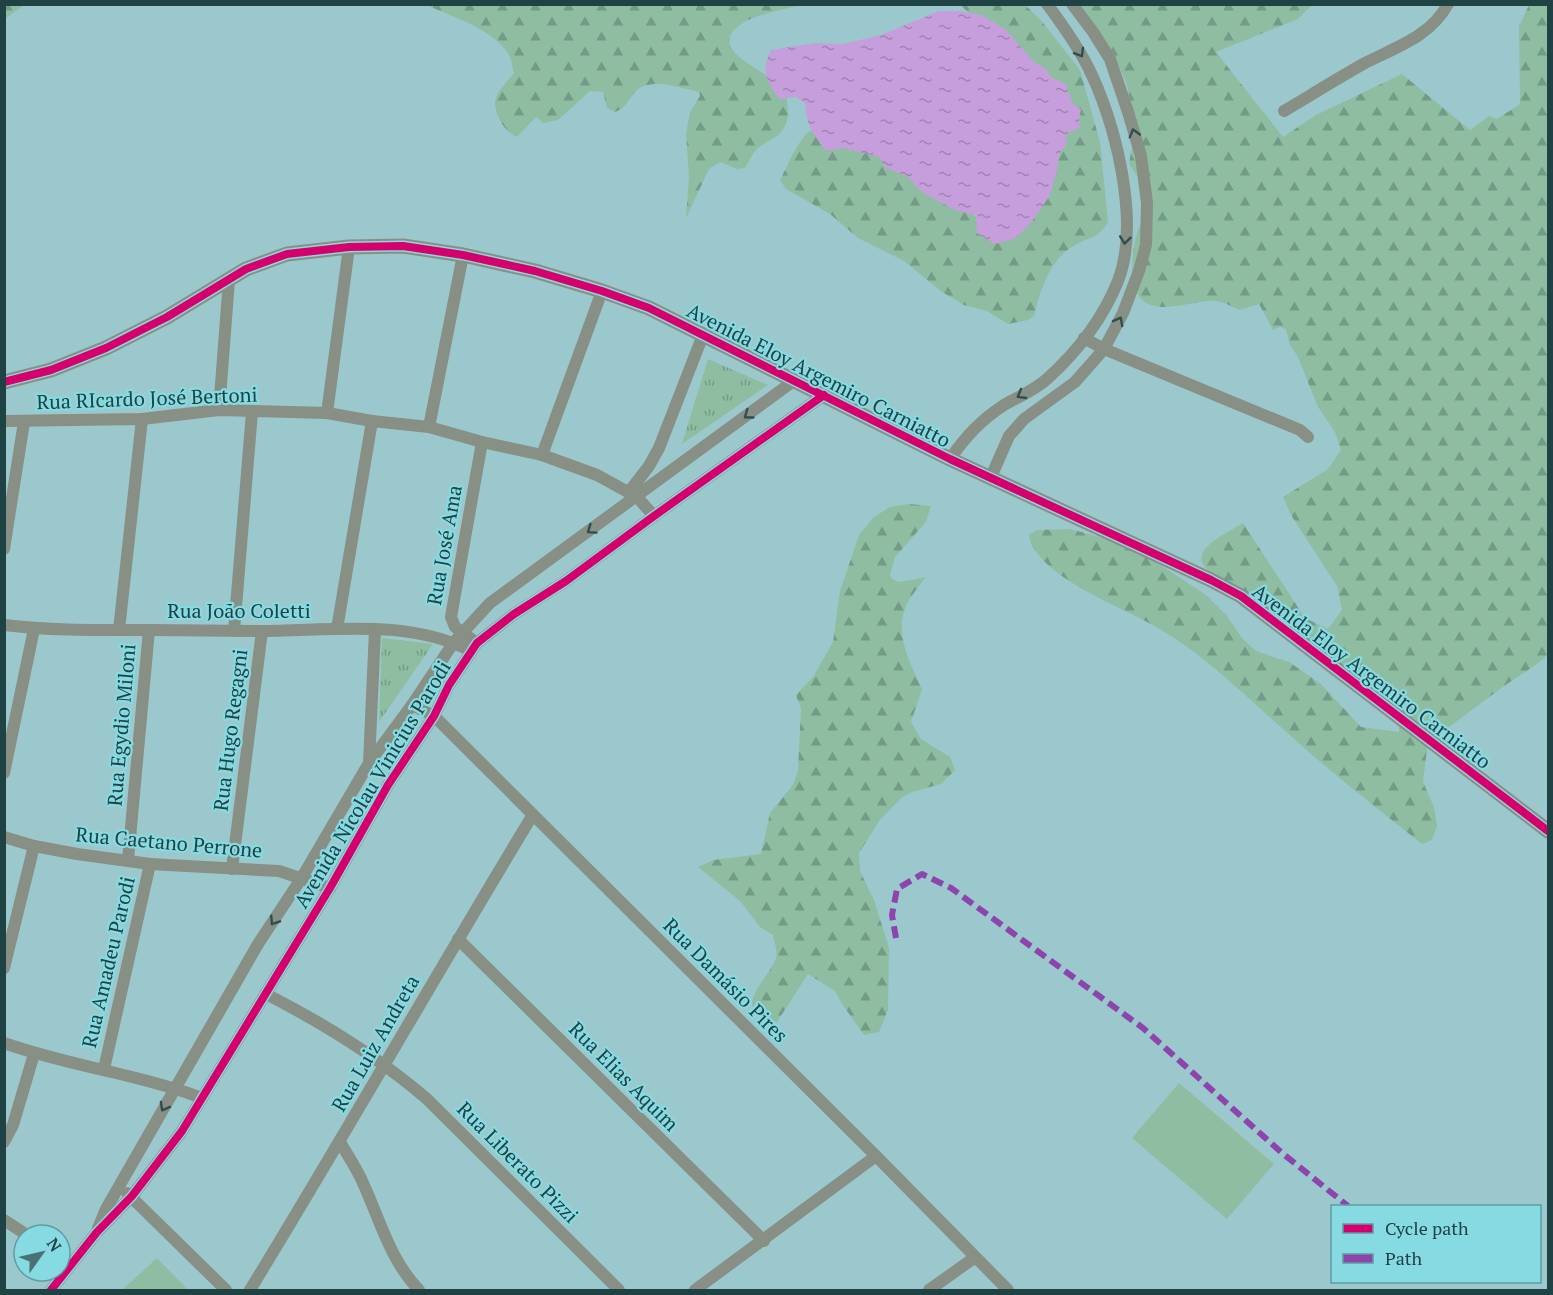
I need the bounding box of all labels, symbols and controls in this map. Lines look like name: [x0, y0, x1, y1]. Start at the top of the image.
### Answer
one-way arrow: [1073, 47, 1084, 57]
one-way arrow: [1129, 128, 1142, 138]
one-way arrow: [1120, 235, 1132, 244]
street label: Avenida Eloy Argemiro Carniatto: [683, 297, 955, 453]
one-way arrow: [1111, 317, 1123, 328]
street label: Rua RIcardo José Bertoni: [36, 381, 258, 415]
one-way arrow: [1017, 388, 1027, 400]
one-way arrow: [744, 407, 755, 418]
street label: Rua José Ama: [420, 483, 468, 607]
one-way arrow: [586, 522, 597, 533]
street label: Avenida Eloy Argemiro Carniatto: [1247, 577, 1497, 775]
street label: Rua João Coletti: [167, 597, 311, 624]
street label: Rua Egydio Miloni: [100, 643, 142, 807]
street label: Rua Hugo Regagni: [207, 647, 253, 813]
street label: Avenida Nicolau Vinicius Parodi: [287, 655, 457, 913]
street label: Rua Caetano Perrone: [75, 820, 263, 864]
street label: Rua Amadeu Parodi: [75, 874, 141, 1050]
street label: Rua Damásio Pires: [658, 912, 794, 1048]
one-way arrow: [270, 914, 281, 925]
street label: Rua Luiz Andreta: [325, 970, 425, 1116]
street label: Rua Elias Aquim: [563, 1015, 685, 1137]
street label: Rua Liberato Pizzi: [451, 1095, 585, 1229]
one-way arrow: [160, 1101, 171, 1111]
legend: [1331, 1205, 1541, 1283]
text: Cycle path: [1385, 1216, 1469, 1240]
north arrow: [12, 1223, 72, 1283]
text: N: [42, 1233, 67, 1256]
text: Path: [1385, 1246, 1422, 1270]

